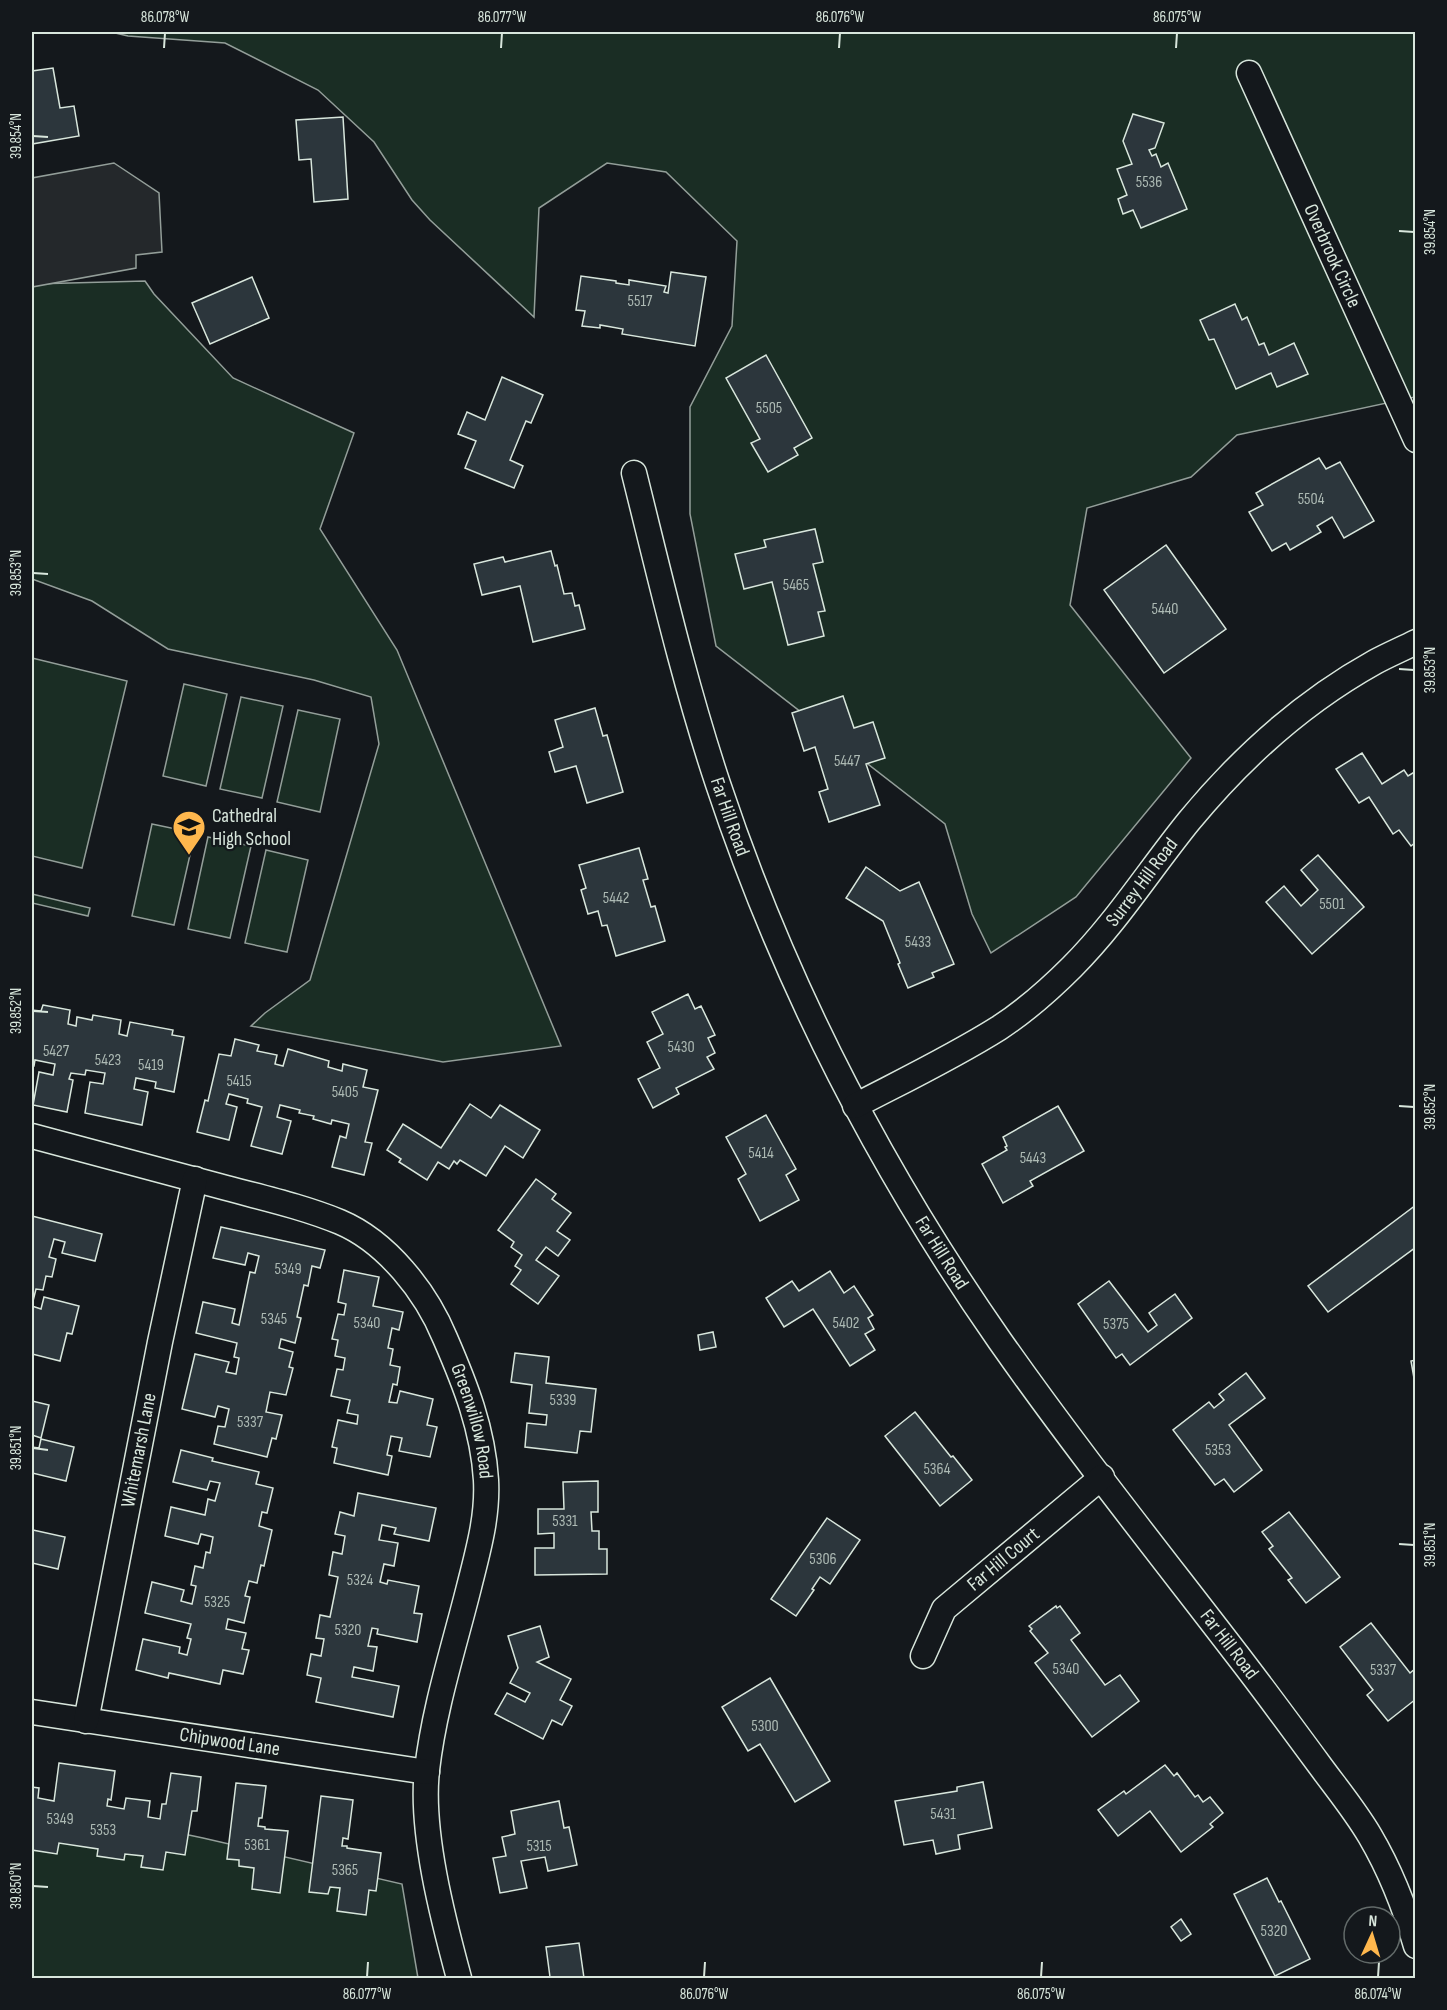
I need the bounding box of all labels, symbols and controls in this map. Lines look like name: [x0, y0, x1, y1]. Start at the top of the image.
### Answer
text: 86.078°W: [141, 8, 189, 27]
text: 86.077°W: [478, 8, 527, 27]
text: 86.076°W: [816, 8, 865, 27]
text: 86.075°W: [1153, 8, 1201, 27]
text: 39.854°N: [7, 113, 26, 159]
house number: 5536: [1136, 173, 1162, 192]
street label: Overbrook Circle: [1298, 200, 1366, 311]
text: 39.854°N: [1421, 209, 1440, 255]
house number: 5517: [628, 292, 653, 311]
house number: 5505: [756, 399, 782, 418]
house number: 5504: [1298, 490, 1325, 509]
text: 39.853°N: [7, 550, 26, 596]
house number: 5465: [783, 576, 809, 595]
house number: 5440: [1151, 600, 1179, 619]
text: 39.853°N: [1421, 647, 1440, 693]
house number: 5447: [834, 752, 861, 771]
street label: Far Hill Road: [705, 774, 754, 860]
place label: Cathedral High School: [212, 804, 291, 851]
school or university icon: Cathedral High School: [171, 809, 207, 856]
street label: Surrey Hill Road: [1101, 833, 1183, 932]
house number: 5442: [603, 889, 629, 908]
house number: 5501: [1319, 895, 1345, 914]
house number: 5433: [905, 933, 931, 952]
text: 39.852°N: [7, 988, 26, 1034]
house number: 5430: [667, 1038, 695, 1057]
house number: 5427: [43, 1042, 70, 1061]
house number: 5423: [95, 1051, 121, 1070]
house number: 5419: [138, 1056, 164, 1075]
house number: 5415: [226, 1072, 252, 1091]
house number: 5405: [332, 1083, 358, 1102]
text: 39.852°N: [1421, 1084, 1440, 1130]
house number: 5414: [748, 1144, 774, 1163]
house number: 5443: [1020, 1149, 1046, 1168]
street label: Far Hill Road: [910, 1212, 974, 1294]
house number: 5349: [275, 1260, 301, 1279]
house number: 5345: [261, 1310, 287, 1329]
house number: 5340: [354, 1314, 380, 1333]
house number: 5402: [833, 1314, 859, 1333]
house number: 5375: [1103, 1315, 1129, 1334]
street label: Greenwillow Road: [445, 1360, 498, 1480]
street label: Whitemarsh Lane: [116, 1391, 162, 1509]
house number: 5339: [550, 1391, 576, 1410]
house number: 5337: [237, 1413, 264, 1432]
text: 39.851°N: [7, 1426, 26, 1470]
house number: 5353: [1205, 1441, 1231, 1460]
house number: 5364: [923, 1460, 951, 1479]
house number: 5331: [552, 1512, 578, 1531]
street label: Far Hill Court: [963, 1522, 1044, 1596]
text: 39.851°N: [1421, 1523, 1440, 1567]
house number: 5306: [809, 1550, 837, 1569]
house number: 5324: [347, 1571, 373, 1590]
house number: 5325: [204, 1593, 230, 1612]
street label: Far Hill Road: [1195, 1605, 1264, 1684]
house number: 5320: [335, 1621, 361, 1640]
house number: 5340: [1053, 1660, 1079, 1679]
house number: 5337: [1370, 1661, 1397, 1680]
house number: 5300: [751, 1717, 779, 1736]
street label: Chipwood Lane: [178, 1723, 282, 1761]
house number: 5431: [930, 1805, 956, 1824]
house number: 5349: [47, 1810, 73, 1829]
house number: 5353: [90, 1821, 116, 1840]
house number: 5361: [244, 1836, 270, 1855]
house number: 5315: [526, 1837, 552, 1856]
house number: 5365: [332, 1861, 358, 1880]
text: 39.850°N: [7, 1863, 26, 1909]
north arrow: [1342, 1905, 1402, 1965]
text: N: [1368, 1912, 1378, 1931]
house number: 5320: [1261, 1922, 1287, 1941]
text: 86.077°W: [343, 1985, 392, 2004]
text: 86.076°W: [680, 1985, 729, 2004]
text: 86.075°W: [1017, 1985, 1065, 2004]
text: 86.074°W: [1355, 1985, 1402, 2004]

